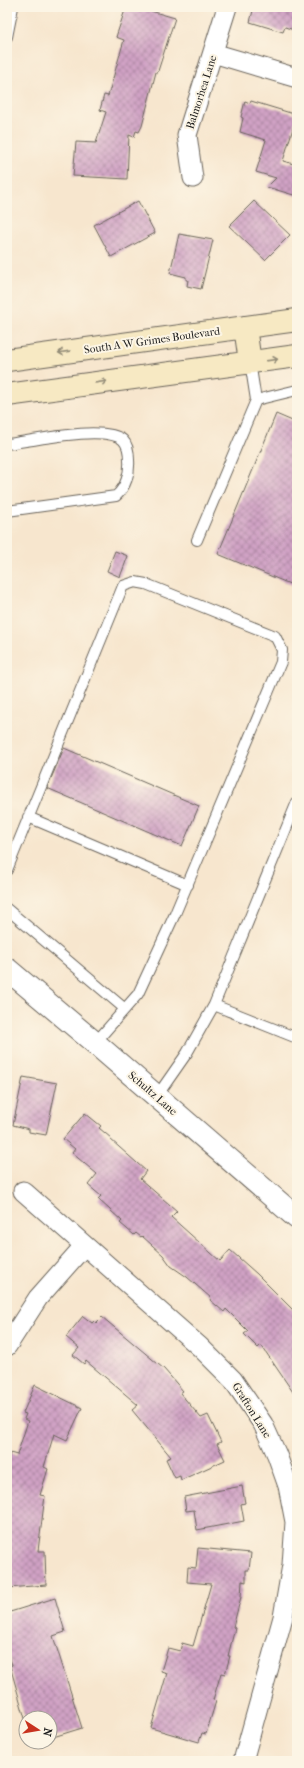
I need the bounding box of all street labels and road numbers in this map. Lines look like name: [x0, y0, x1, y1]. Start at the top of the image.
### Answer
street label: Balmorhea Lane: [183, 53, 220, 131]
street label: South A W Grimes Boulevard: [83, 324, 222, 356]
street label: Schultz Lane: [126, 1069, 180, 1118]
street label: Grafton Lane: [229, 1380, 274, 1441]

